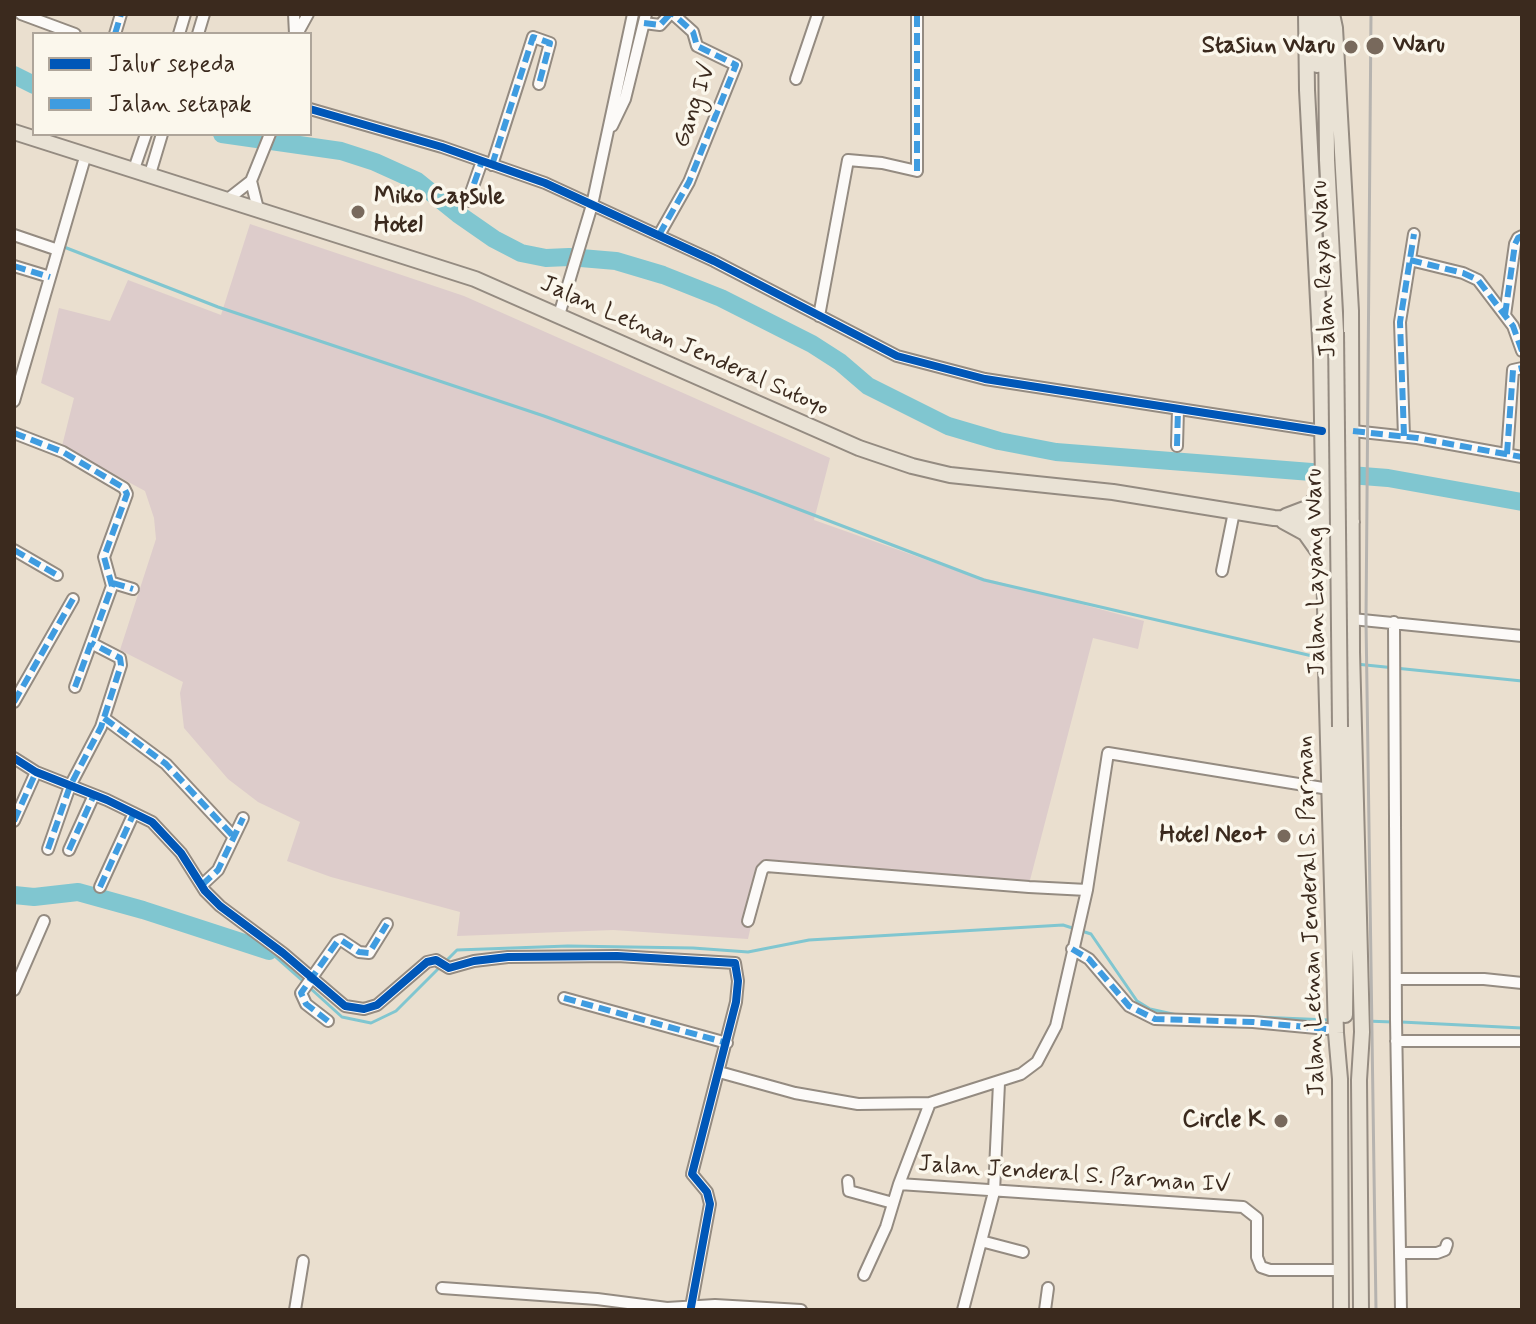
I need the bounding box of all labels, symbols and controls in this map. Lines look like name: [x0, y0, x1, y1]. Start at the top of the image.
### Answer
legend: [32, 32, 312, 136]
place label: Waru: [1393, 32, 1445, 60]
place label: Stasiun Waru: [1202, 33, 1335, 61]
marker: Waru: [1364, 35, 1386, 57]
marker: Stasiun Waru: [1342, 38, 1360, 56]
text: Jalur sepeda: [108, 49, 235, 80]
street label: Gang IV: [668, 60, 724, 152]
text: Jalan setapak: [108, 89, 252, 120]
street label: Jalan Raya Waru: [1306, 180, 1344, 358]
place label: Miko Capsule Hotel: [374, 184, 505, 240]
marker: Miko Capsule Hotel: [349, 203, 367, 221]
street label: Jalan Letnan Jenderal Sutoyo: [535, 270, 833, 424]
street label: Jalan Layang Waru: [1301, 468, 1333, 676]
street label: Jalan Letnan Jenderal S. Parman: [1291, 735, 1333, 1097]
place label: Hotel Neo+: [1160, 822, 1268, 850]
marker: Hotel Neo+: [1275, 827, 1293, 845]
place label: Circle K: [1182, 1107, 1265, 1135]
marker: Circle K: [1272, 1112, 1290, 1130]
street label: Jalan Jenderal S. Parman IV: [917, 1151, 1231, 1201]

